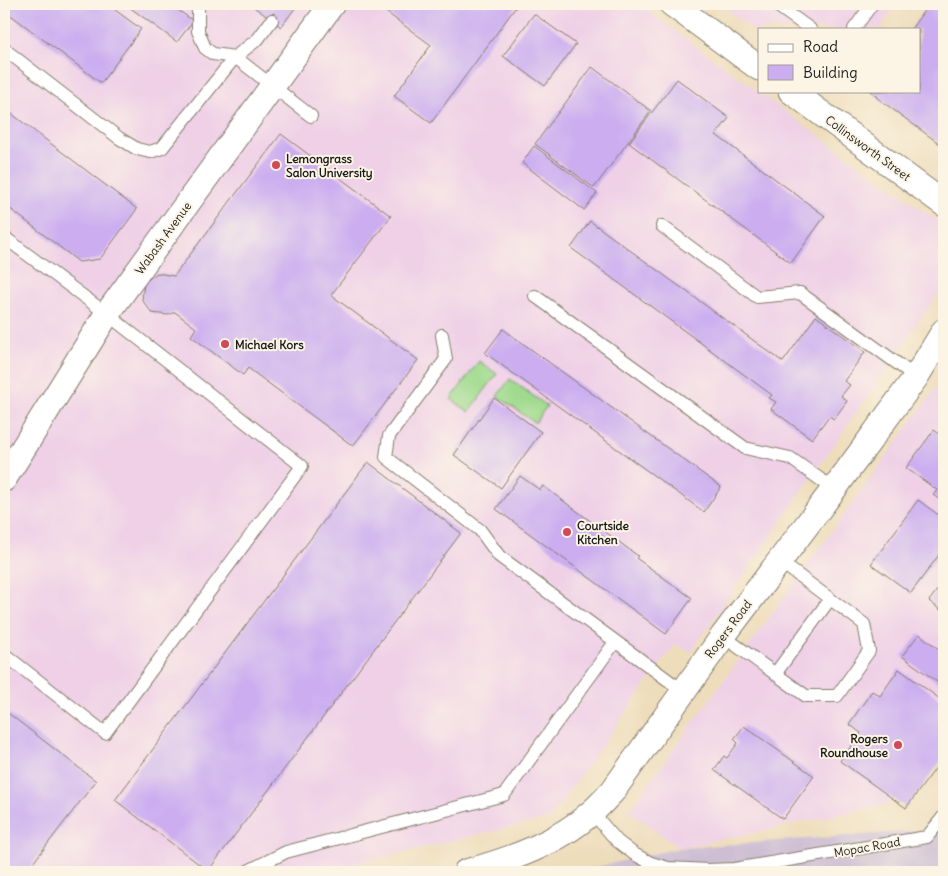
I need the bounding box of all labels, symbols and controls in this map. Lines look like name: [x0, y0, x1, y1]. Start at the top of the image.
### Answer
legend: [758, 28, 920, 92]
text: Road: [803, 37, 838, 56]
text: Building: [803, 63, 858, 82]
street label: Collinsworth Street: [822, 112, 914, 184]
place label: Lemongrass Salon University: [286, 151, 373, 181]
marker: Lemongrass Salon University: [270, 159, 282, 171]
street label: Wabash Avenue: [132, 199, 194, 277]
place label: Michael Kors: [235, 337, 304, 352]
marker: Michael Kors: [219, 338, 231, 350]
place label: Courtside Kitchen: [577, 518, 630, 547]
marker: Courtside Kitchen: [561, 526, 573, 538]
street label: Rogers Road: [701, 597, 755, 661]
place label: Rogers Roundhouse: [820, 731, 889, 760]
marker: Rogers Roundhouse: [892, 739, 904, 751]
street label: Mopac Road: [833, 834, 901, 860]

